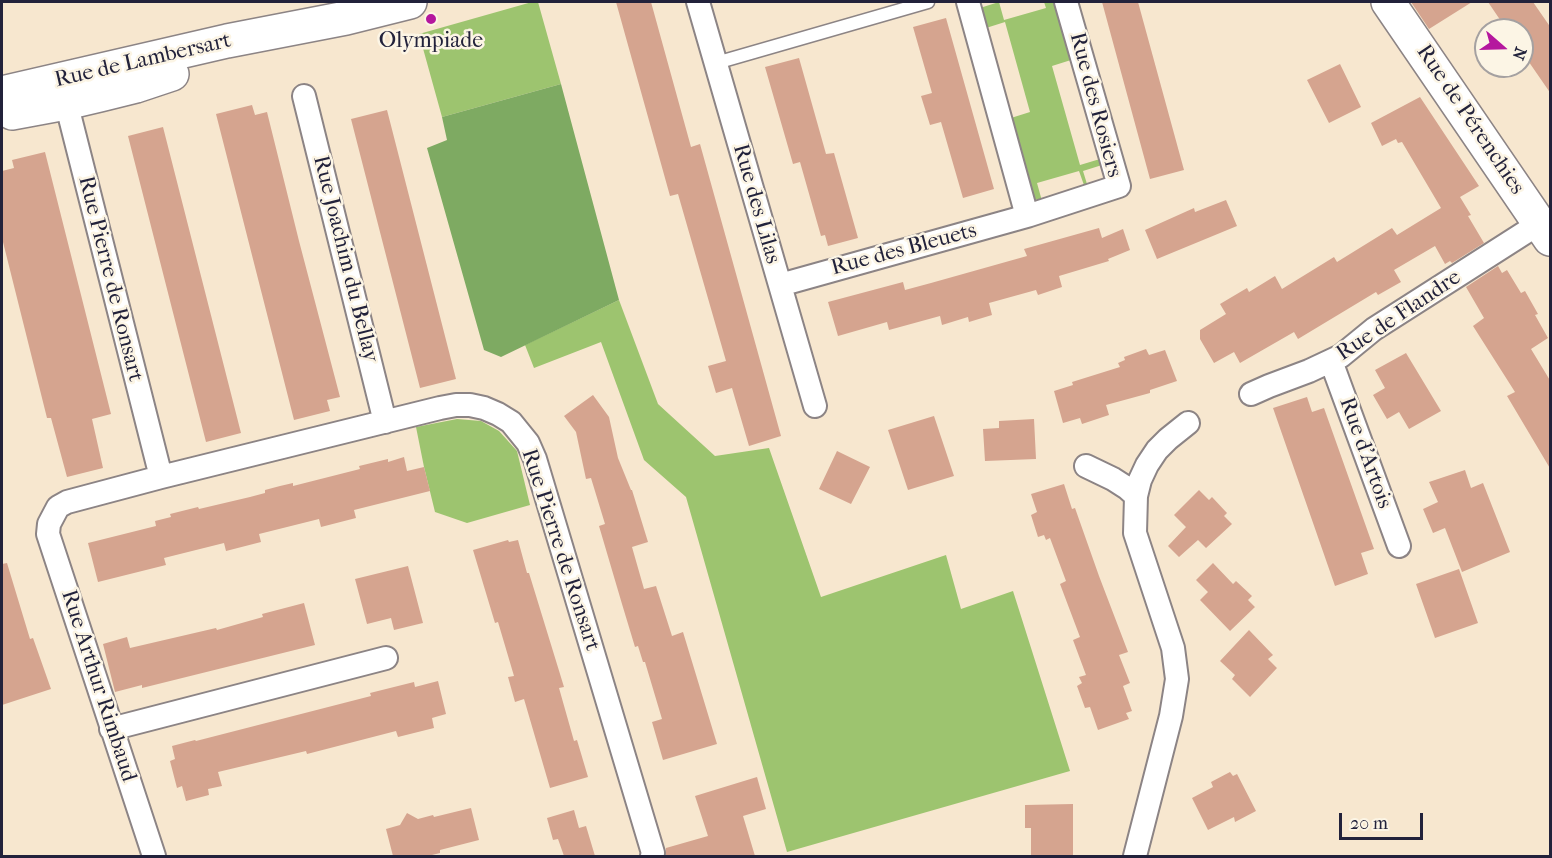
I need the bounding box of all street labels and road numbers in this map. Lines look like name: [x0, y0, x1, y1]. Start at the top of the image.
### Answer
street label: Rue de Lambersart: [52, 28, 234, 94]
street label: Rue des Rosiers: [1063, 30, 1127, 180]
street label: Rue de Pérenchies: [1410, 40, 1530, 200]
street label: Rue des Lilas: [726, 141, 786, 267]
street label: Rue Joachim du Bellay: [307, 153, 383, 365]
street label: Rue Pierre de Ronsart: [72, 174, 148, 384]
street label: Rue des Bleuets: [828, 218, 980, 282]
street label: Rue de Flandre: [1332, 265, 1466, 367]
street label: Rue d'Artois: [1333, 394, 1397, 512]
street label: Rue Pierre de Ronsart: [515, 446, 605, 654]
street label: Rue Arthur Rimbaud: [54, 587, 142, 785]

